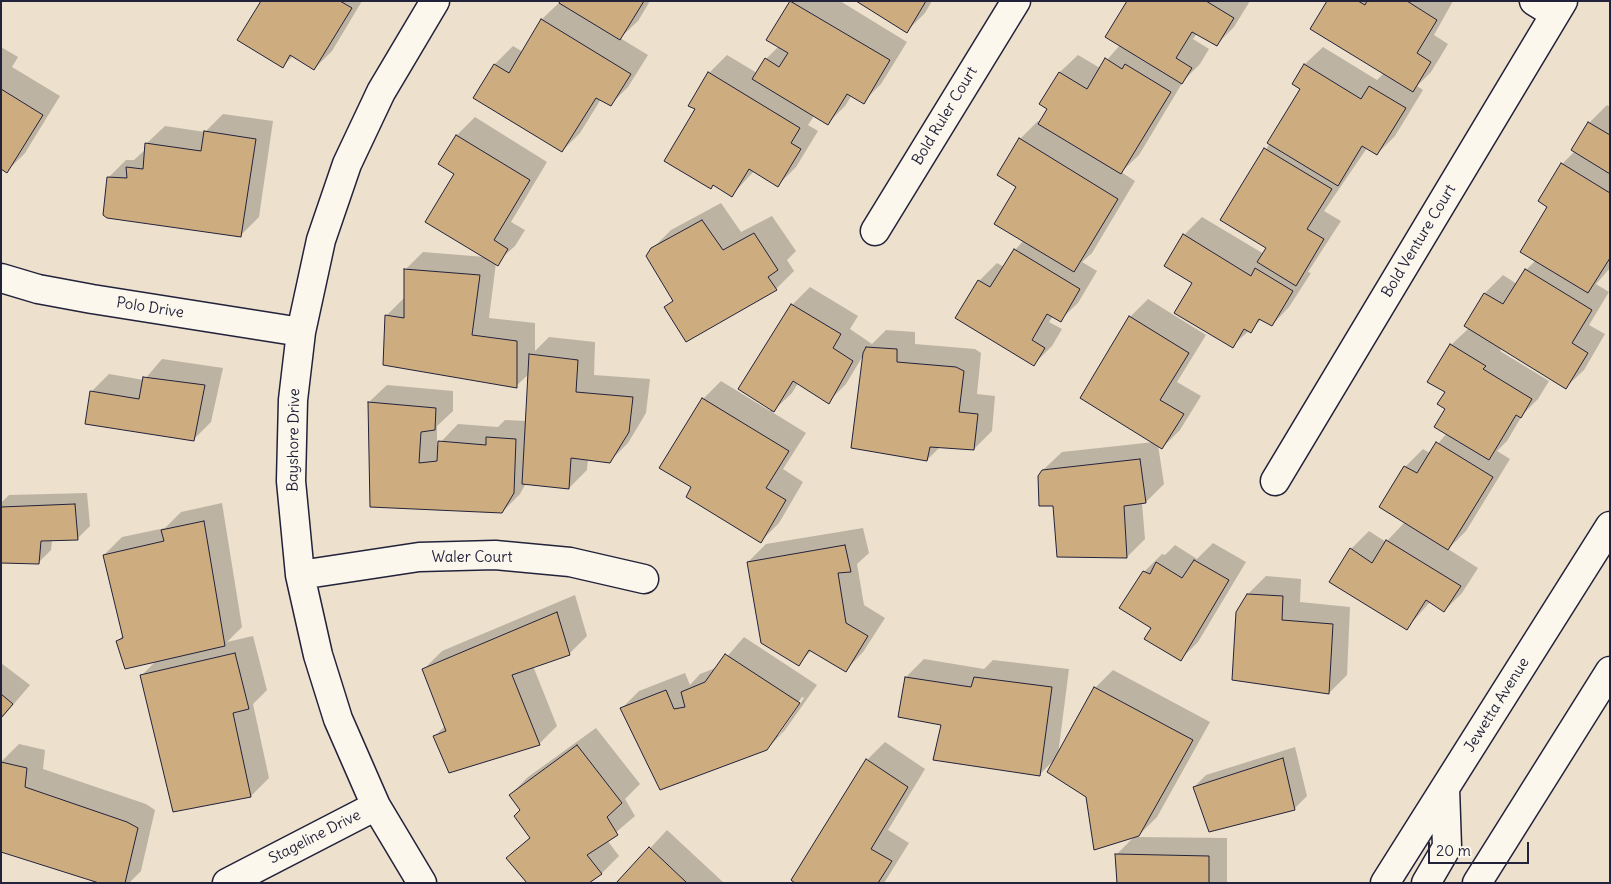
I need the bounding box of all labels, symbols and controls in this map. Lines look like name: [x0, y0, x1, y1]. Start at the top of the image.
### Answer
street label: Bold Ruler Court: [909, 64, 981, 168]
street label: Bold Venture Court: [1378, 181, 1460, 301]
street label: Polo Drive: [115, 294, 185, 322]
street label: Bayshore Drive: [284, 388, 304, 492]
street label: Waler Court: [432, 549, 512, 567]
street label: Jewetta Avenue: [1461, 654, 1533, 756]
street label: Stageline Drive: [266, 806, 364, 868]
scale bar: [1431, 832, 1532, 864]
text: 20 m: [1436, 841, 1471, 860]

